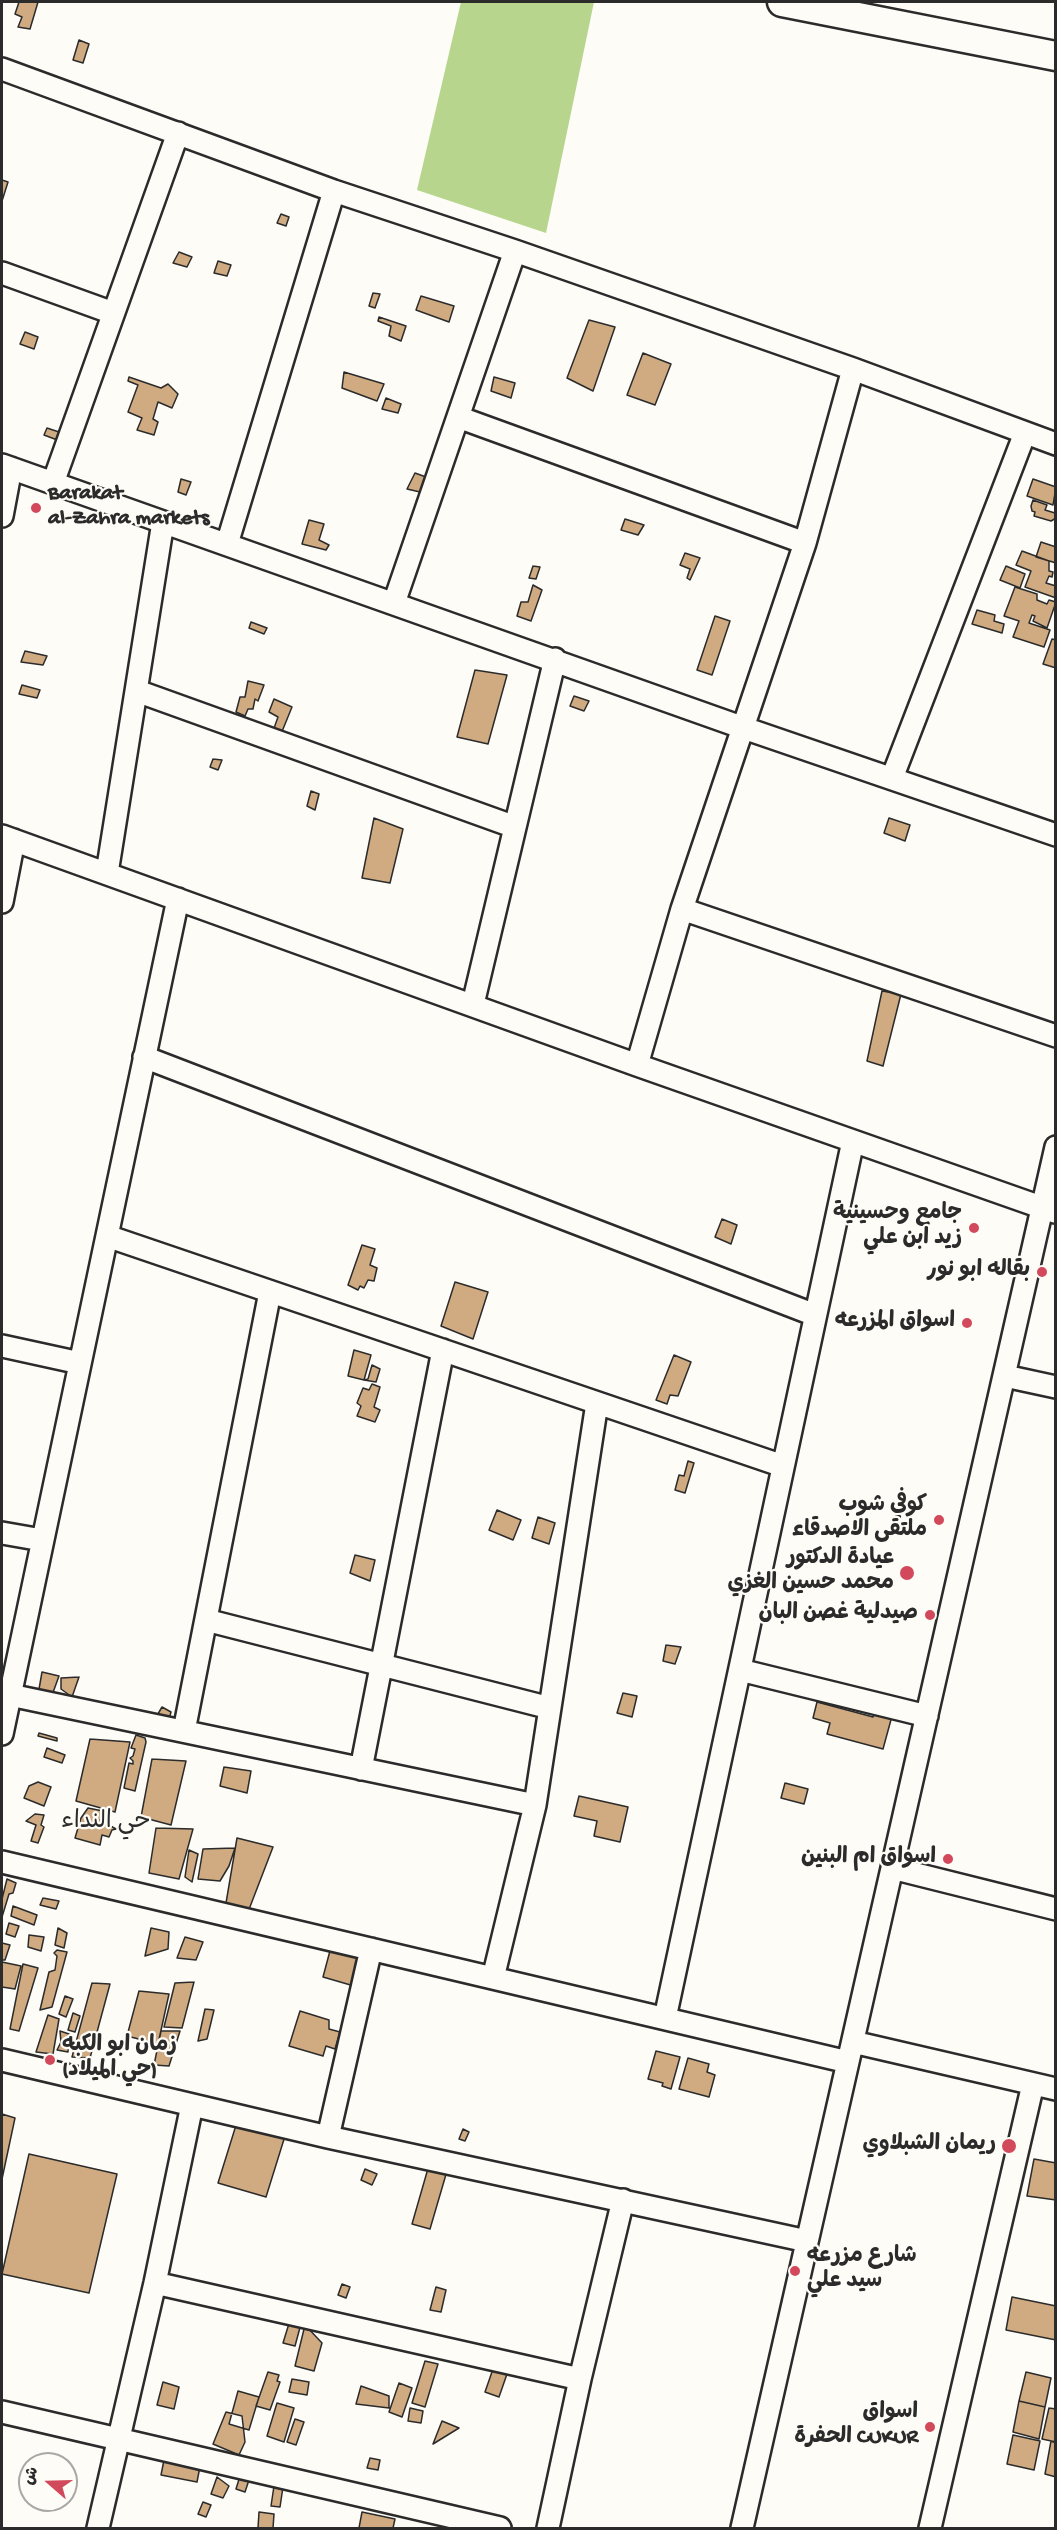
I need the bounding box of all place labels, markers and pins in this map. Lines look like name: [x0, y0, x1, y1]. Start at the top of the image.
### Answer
place label: Barakat al-Zahra markets: [48, 482, 209, 534]
marker: Barakat al-Zahra markets: [29, 501, 43, 515]
place label: جامع وحسينية زيد ابن علي: [833, 1202, 962, 1254]
marker: جامع وحسينية زيد ابن علي: [967, 1221, 981, 1235]
place label: بقاله ابو نور: [928, 1259, 1030, 1285]
marker: بقاله ابو نور: [1035, 1265, 1049, 1279]
place label: اسواق المزرعه: [835, 1310, 955, 1336]
marker: اسواق المزرعه: [960, 1316, 974, 1330]
place label: كوفي شوب ملتقى الاصدقاء: [792, 1494, 927, 1546]
marker: كوفي شوب ملتقى الاصدقاء: [932, 1513, 946, 1527]
place label: عيادة الدكتور محمد حسين الغزي: [728, 1547, 894, 1598]
marker: عيادة الدكتور محمد حسين الغزي: [898, 1564, 916, 1582]
place label: صيدلية غصن البان: [759, 1602, 918, 1628]
marker: صيدلية غصن البان: [923, 1608, 937, 1622]
place label: اسواق ام البنين: [801, 1846, 936, 1872]
marker: اسواق ام البنين: [941, 1852, 955, 1866]
place label: زمان ابو الكبه (حي الميلاد): [62, 2034, 177, 2086]
marker: زمان ابو الكبه (حي الميلاد): [43, 2053, 57, 2067]
place label: ريمان الشبلاوي: [862, 2133, 996, 2159]
marker: ريمان الشبلاوي: [1000, 2137, 1018, 2155]
place label: شارع مزرعه سيد علي: [807, 2245, 917, 2296]
marker: شارع مزرعه سيد علي: [788, 2264, 802, 2278]
place label: اسواق الحفرة CUKUR: [794, 2401, 918, 2452]
marker: اسواق الحفرة CUKUR: [923, 2420, 937, 2434]

